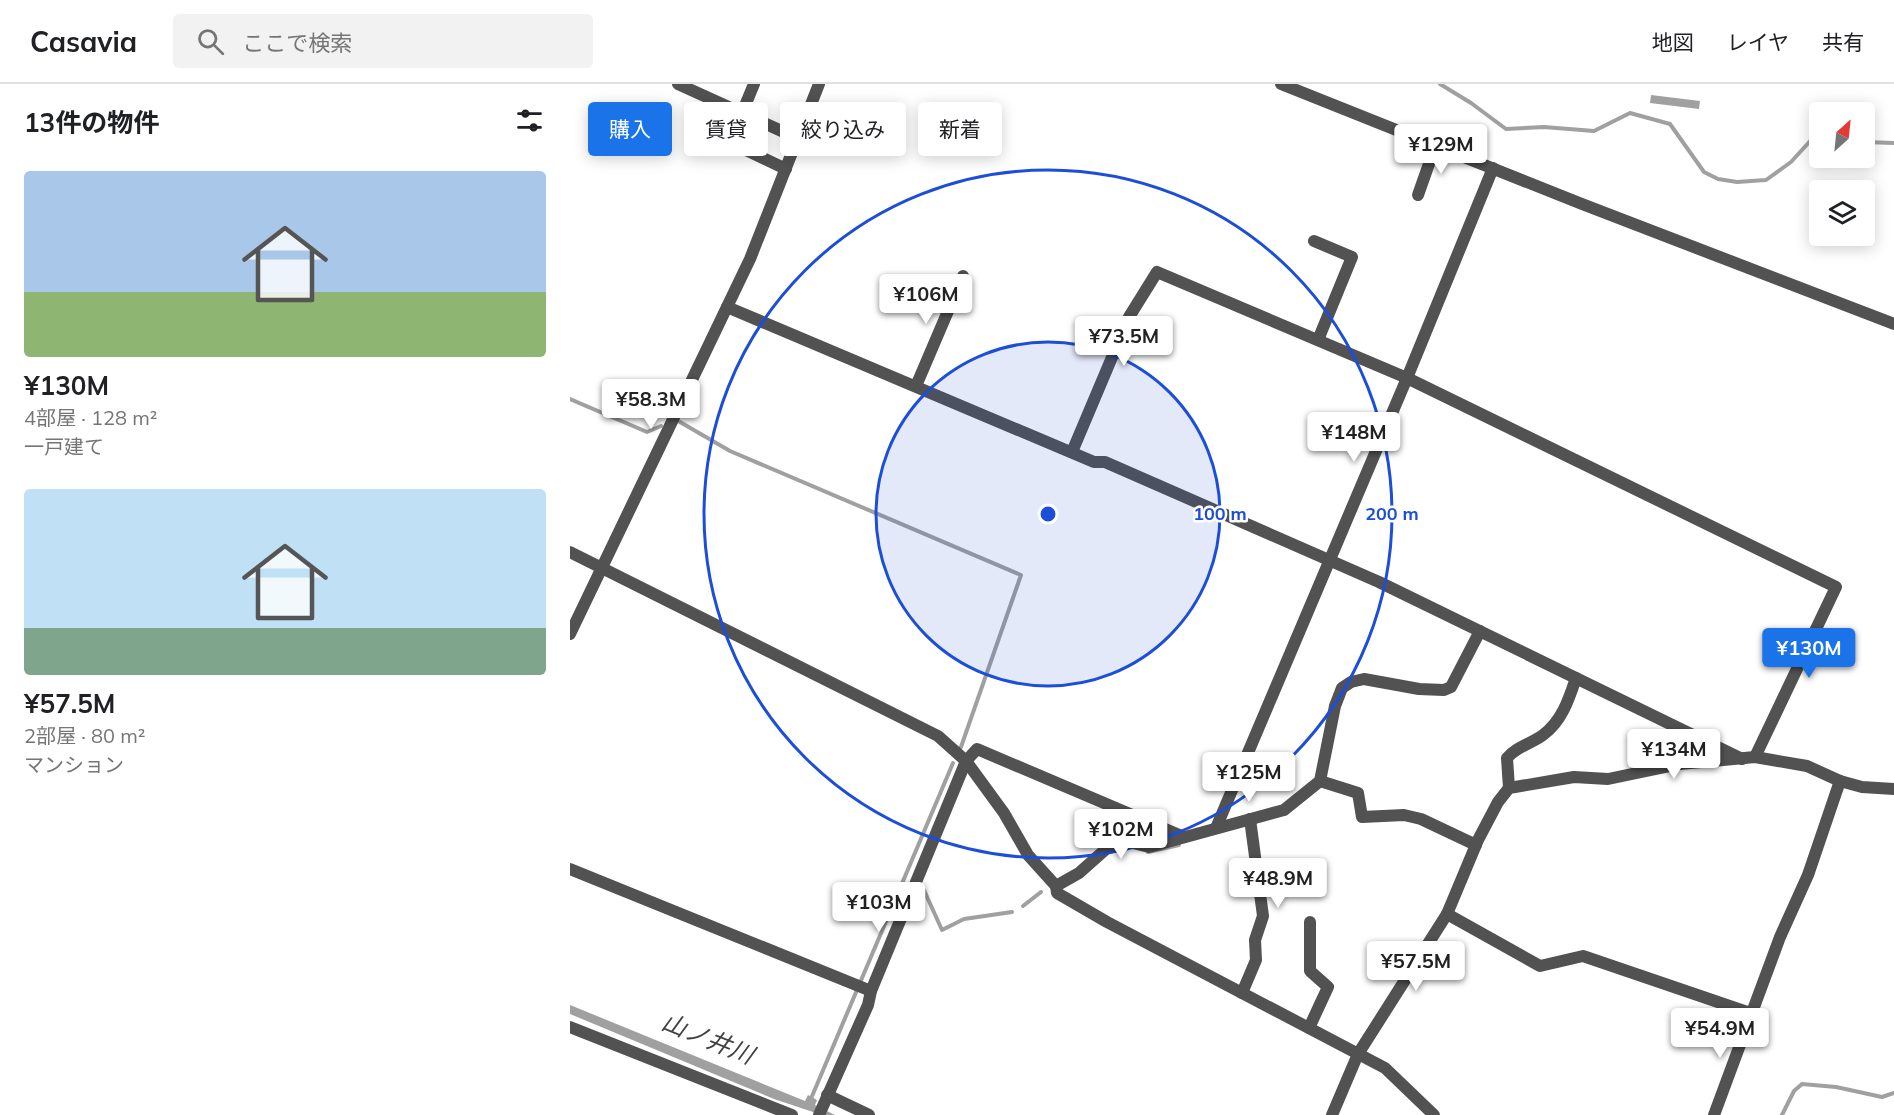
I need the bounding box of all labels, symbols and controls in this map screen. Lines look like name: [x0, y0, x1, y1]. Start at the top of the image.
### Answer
search box: [173, 14, 593, 68]
text: Casavia: [30, 24, 137, 59]
icon: search: [194, 25, 227, 58]
text: ここで検索: [242, 29, 352, 57]
text: 地図: [1652, 29, 1694, 55]
text: レイヤ: [1727, 29, 1789, 55]
text: 共有: [1822, 29, 1864, 55]
chip: 購入: [588, 102, 672, 156]
chip: 賃貸: [684, 102, 768, 156]
chip: 絞り込み: [780, 102, 906, 156]
chip: 新着: [918, 102, 1002, 156]
north arrow: [1809, 102, 1875, 168]
map controls: [1809, 102, 1875, 246]
icon: filters: [513, 104, 546, 137]
text: 13件の物件: [24, 106, 159, 139]
pin: ¥129M: [1399, 124, 1483, 175]
text: ¥129M: [1408, 131, 1474, 156]
button: layers: [1809, 180, 1875, 246]
icon: home: [231, 210, 339, 318]
pin: ¥106M: [884, 274, 968, 325]
text: ¥106M: [893, 281, 959, 306]
pin: ¥73.5M: [1075, 316, 1173, 367]
text: ¥73.5M: [1089, 323, 1159, 348]
text: ¥130M: [24, 369, 109, 402]
pin: ¥58.3M: [602, 379, 700, 430]
text: ¥58.3M: [616, 386, 686, 411]
text: 4部屋 · 128 m²: [24, 405, 157, 430]
pin: ¥148M: [1312, 412, 1396, 463]
text: ¥148M: [1321, 419, 1387, 444]
text: 一戸建て: [24, 434, 104, 459]
text: 100 m: [1193, 502, 1247, 525]
text: 200 m: [1365, 502, 1419, 525]
centre of rings: [1038, 504, 1058, 524]
icon: home: [231, 528, 339, 636]
pin: ¥130M: [1767, 628, 1851, 679]
text: ¥130M: [1776, 635, 1842, 660]
text: ¥57.5M: [24, 687, 115, 720]
text: 2部屋 · 80 m²: [24, 723, 145, 748]
pin: ¥134M: [1632, 729, 1716, 780]
text: ¥134M: [1641, 736, 1707, 761]
text: マンション: [24, 752, 124, 777]
pin: ¥125M: [1207, 752, 1291, 803]
text: ¥125M: [1216, 759, 1282, 784]
pin: ¥102M: [1079, 809, 1163, 860]
text: ¥102M: [1088, 816, 1154, 841]
pin: ¥48.9M: [1229, 858, 1327, 909]
text: ¥48.9M: [1243, 865, 1313, 890]
pin: ¥103M: [837, 882, 921, 933]
text: ¥103M: [846, 889, 912, 914]
pin: ¥57.5M: [1367, 941, 1465, 992]
text: ¥57.5M: [1381, 948, 1451, 973]
water label: 山ノ井川: [658, 1006, 761, 1071]
pin: ¥54.9M: [1671, 1008, 1769, 1059]
text: ¥54.9M: [1685, 1015, 1755, 1040]

